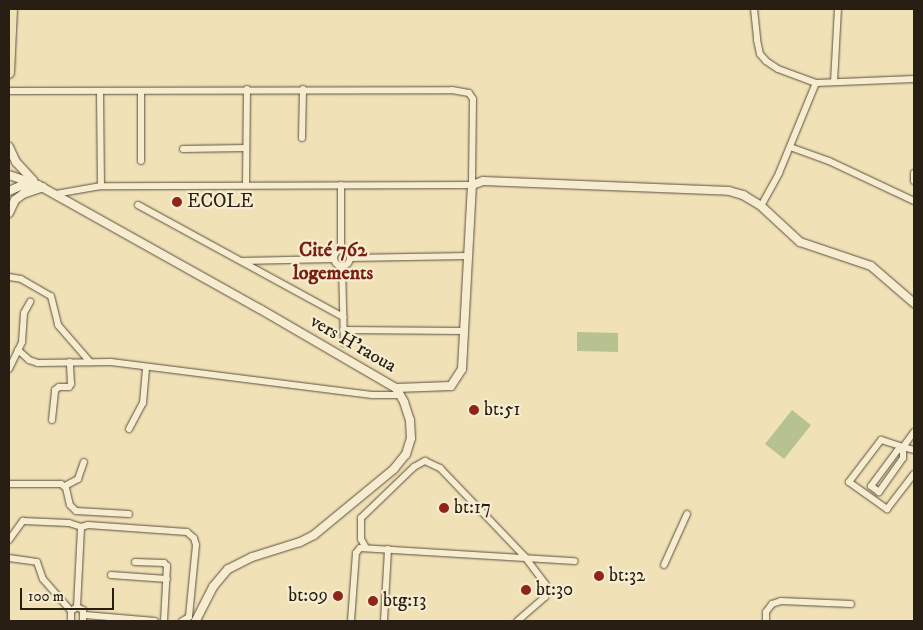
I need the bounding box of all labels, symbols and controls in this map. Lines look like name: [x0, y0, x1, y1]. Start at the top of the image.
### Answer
place label: ECOLE: [187, 191, 253, 213]
marker: ECOLE: [171, 196, 183, 208]
district label: Cité 762 logements: [293, 239, 373, 286]
street label: vers H'raoua: [306, 310, 400, 378]
place label: bt:51: [484, 399, 520, 421]
marker: bt:51: [468, 404, 480, 416]
place label: bt:17: [454, 497, 491, 519]
marker: bt:17: [438, 502, 450, 514]
place label: bt:32: [609, 565, 645, 587]
marker: bt:32: [593, 570, 605, 582]
scale bar: [22, 578, 116, 610]
place label: bt:30: [536, 579, 573, 601]
marker: bt:30: [520, 584, 532, 596]
place label: bt:09: [288, 585, 328, 607]
text: 100 m: [28, 587, 64, 606]
marker: bt:09: [332, 590, 344, 602]
place label: btg:13: [383, 590, 426, 612]
marker: btg:13: [367, 595, 379, 607]

